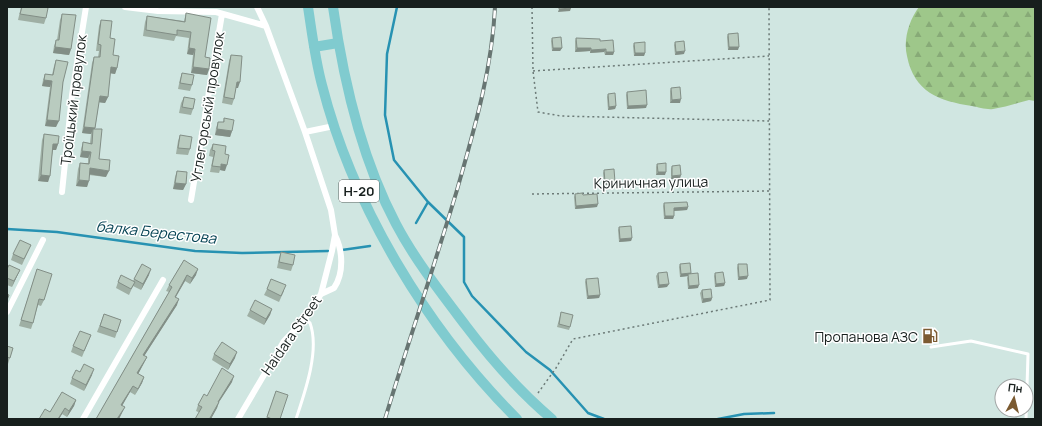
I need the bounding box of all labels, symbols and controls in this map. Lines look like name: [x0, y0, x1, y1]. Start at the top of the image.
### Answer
street label: Углегорськiй провулок: [186, 29, 228, 184]
street label: Троїцький провулок: [56, 32, 91, 167]
street label: Криничная улица: [594, 172, 708, 192]
road number: Н-20: [339, 180, 379, 202]
water label: балка Берестова: [95, 215, 218, 249]
street label: Haidara Street: [256, 291, 326, 379]
place label: Пропанова АЗС: [814, 327, 918, 346]
fuel station icon: Пропанова АЗС: [921, 327, 939, 345]
north arrow: [994, 378, 1034, 418]
text: Пн: [1007, 379, 1024, 396]

